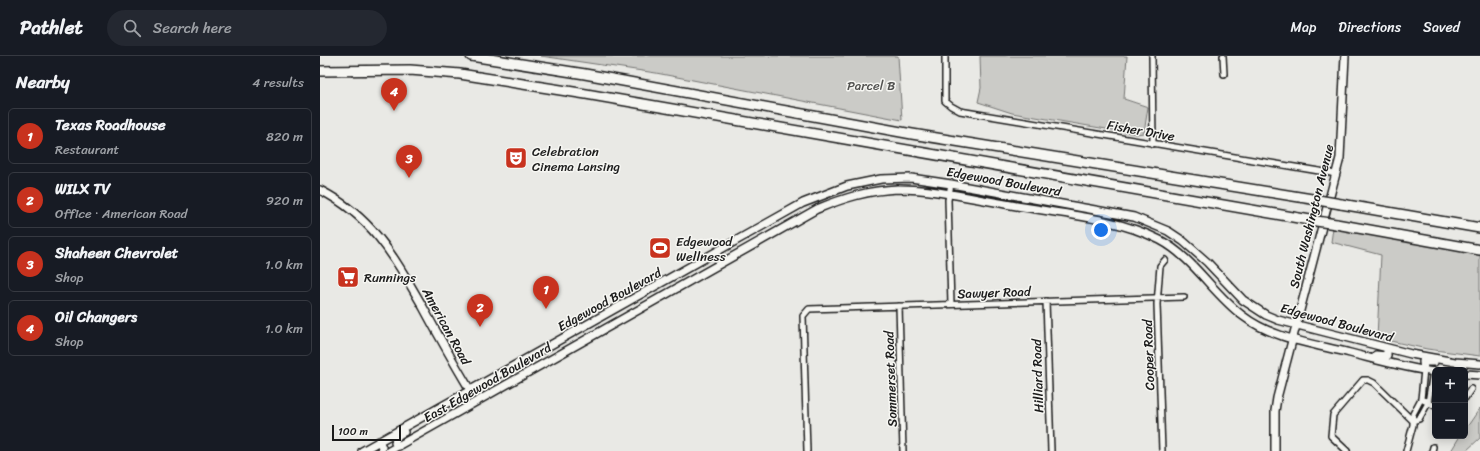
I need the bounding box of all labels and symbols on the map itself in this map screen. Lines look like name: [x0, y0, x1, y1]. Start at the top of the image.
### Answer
park label: Parcel B: [847, 74, 895, 97]
pin: 4: [381, 78, 407, 111]
street label: Fisher Drive: [1105, 113, 1177, 148]
place label: Celebration Cinema Lansing: [532, 140, 620, 178]
street label: South Washington Avenue: [1282, 141, 1341, 291]
pin: 3: [396, 145, 422, 178]
theatre icon: Celebration Cinema Lansing: [503, 145, 529, 171]
street label: Edgewood Boulevard: [945, 160, 1064, 203]
your location: [1091, 220, 1111, 240]
place label: Edgewood Wellness: [676, 230, 733, 268]
sports icon: Edgewood Wellness: [647, 235, 673, 261]
street label: Edgewood Boulevard: [553, 261, 667, 338]
supermarket icon: Runnings: [335, 264, 361, 290]
place label: Runnings: [364, 266, 416, 289]
pin: 1: [533, 276, 559, 309]
street label: Sawyer Road: [957, 280, 1032, 305]
street label: American Road: [415, 282, 478, 370]
pin: 2: [467, 294, 493, 327]
street label: Edgewood Boulevard: [1278, 296, 1397, 349]
street label: Cooper Road: [1136, 318, 1161, 391]
street label: Sommerset Road: [877, 330, 904, 427]
street label: East Edgewood Boulevard: [419, 336, 557, 429]
street label: Hilliard Road: [1025, 338, 1050, 413]
scale bar: [332, 423, 401, 442]

